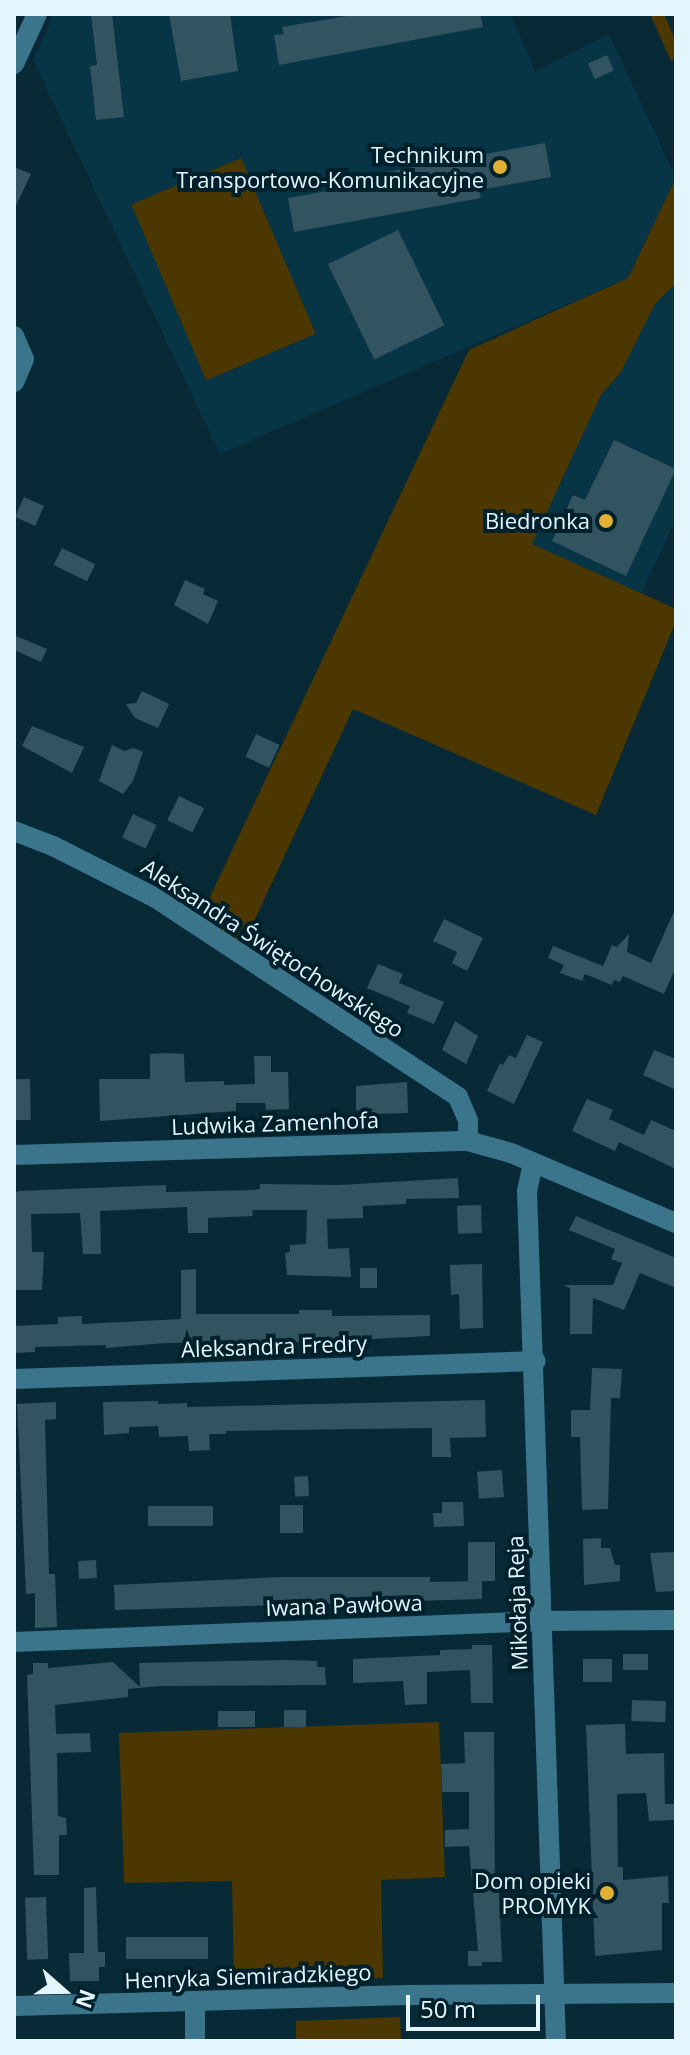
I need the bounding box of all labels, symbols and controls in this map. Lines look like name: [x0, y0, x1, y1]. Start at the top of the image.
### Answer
place label: Technikum Transportowo-Komunikacyjne: [176, 141, 484, 192]
marker: Technikum Transportowo-Komunikacyjne: [491, 158, 509, 176]
place label: Biedronka: [485, 508, 590, 534]
marker: Biedronka: [597, 512, 615, 530]
street label: Aleksandra Świętochowskiego: [137, 853, 409, 1043]
street label: Ludwika Zamenhofa: [171, 1106, 379, 1140]
street label: Aleksandra Fredry: [181, 1330, 367, 1362]
street label: Mikołaja Reja: [501, 1535, 533, 1671]
street label: Iwana Pawłowa: [265, 1589, 423, 1621]
place label: Dom opieki PROMYK: [474, 1867, 591, 1918]
marker: Dom opieki PROMYK: [598, 1884, 616, 1902]
north arrow: [24, 1951, 104, 2031]
street label: Henryka Siemiradzkiego: [124, 1958, 372, 1994]
scale bar: [410, 1979, 544, 2029]
text: N: [69, 1986, 104, 2013]
text: 50 m: [420, 1992, 476, 2025]

